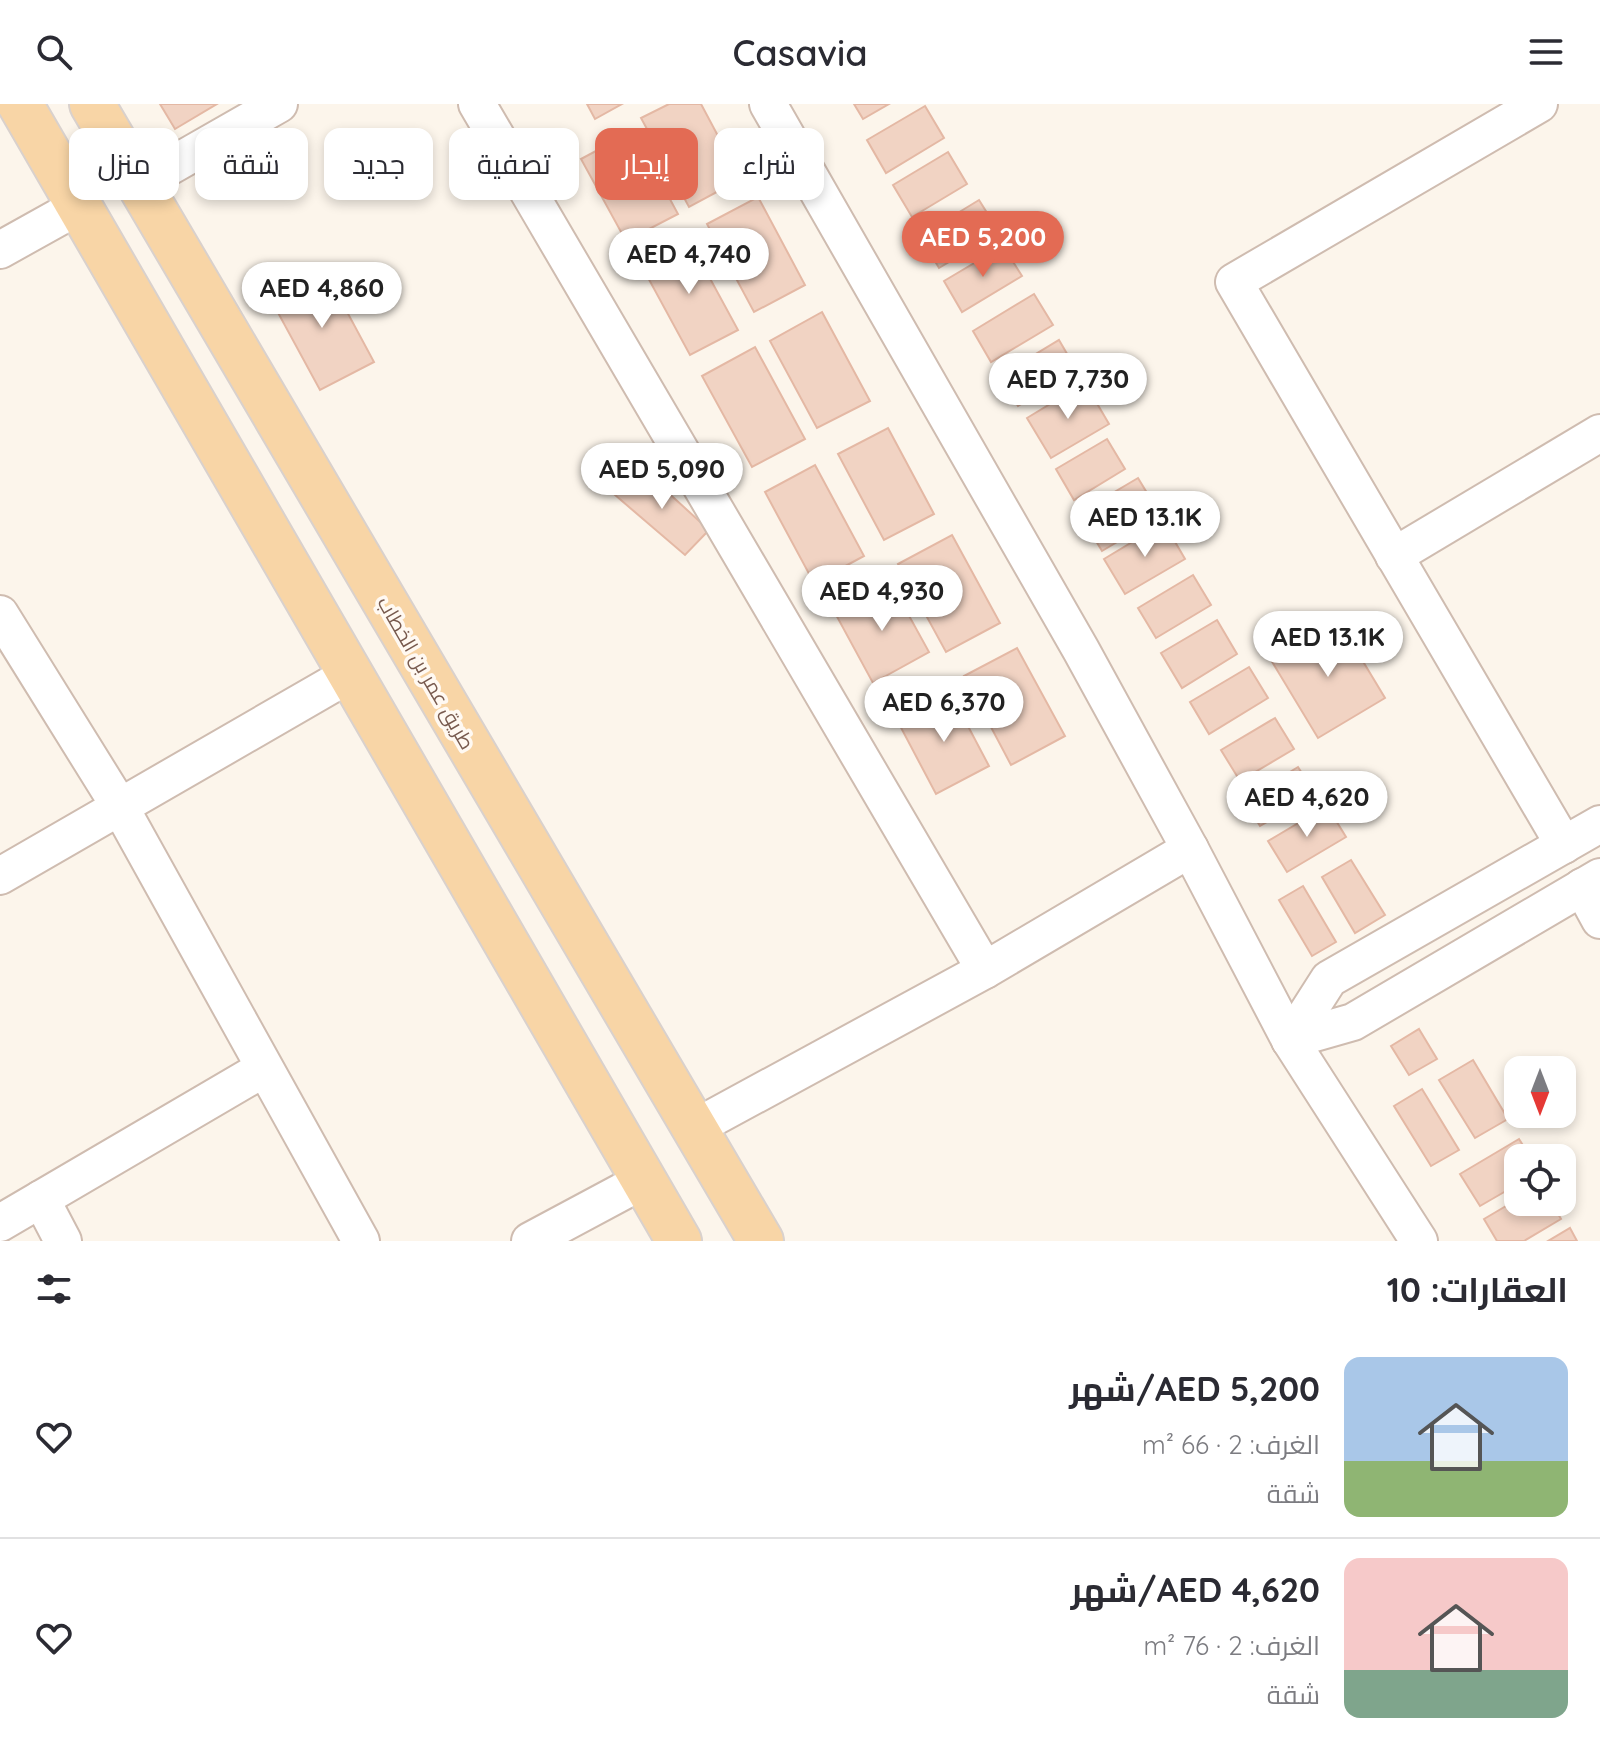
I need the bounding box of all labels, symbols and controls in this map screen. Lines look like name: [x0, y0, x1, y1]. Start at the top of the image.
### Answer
icon: search: [32, 30, 76, 74]
text: Casavia: [732, 30, 868, 75]
icon: menu: [1524, 30, 1568, 74]
chip: منزل: [69, 128, 179, 200]
chip: شقة: [195, 128, 308, 200]
chip: جديد: [324, 128, 433, 200]
chip: تصفية: [449, 128, 579, 200]
chip: إيجار: [595, 128, 698, 200]
chip: شراء: [714, 128, 824, 200]
pin: AED 5,200: [891, 211, 1075, 279]
text: AED 5,200: [920, 220, 1046, 253]
pin: AED 4,740: [597, 228, 781, 296]
text: AED 4,740: [627, 237, 751, 270]
pin: AED 4,860: [230, 262, 414, 330]
text: AED 4,860: [260, 271, 384, 304]
pin: AED 7,730: [976, 353, 1160, 421]
text: AED 7,730: [1007, 362, 1129, 395]
pin: AED 5,090: [570, 443, 754, 511]
text: AED 5,090: [599, 452, 725, 485]
pin: AED 13.1K: [1053, 491, 1237, 559]
text: AED 13.1K: [1088, 500, 1202, 533]
pin: AED 4,930: [790, 565, 974, 633]
text: AED 4,930: [820, 574, 944, 607]
street label: طريق عمر بن الخطاب: [372, 592, 480, 754]
pin: AED 13.1K: [1236, 611, 1420, 679]
text: AED 13.1K: [1271, 620, 1385, 653]
pin: AED 6,370: [852, 676, 1036, 744]
text: AED 6,370: [882, 685, 1006, 718]
pin: AED 4,620: [1215, 771, 1399, 839]
text: AED 4,620: [1245, 780, 1369, 813]
north arrow: [1504, 1056, 1576, 1128]
map controls: [1504, 1056, 1576, 1216]
button: locate: [1504, 1144, 1576, 1216]
icon: filters: [32, 1267, 76, 1311]
text: العقارات: 10: [1387, 1268, 1568, 1311]
text: AED 5,200/شهر: [1069, 1367, 1320, 1410]
icon: home: [1408, 1389, 1504, 1485]
icon: heart: [32, 1415, 76, 1459]
text: الغرف: 2 · 66 m²: [1142, 1428, 1320, 1461]
text: شقة: [1267, 1477, 1320, 1510]
text: AED 4,620/شهر: [1071, 1568, 1320, 1611]
icon: home: [1408, 1590, 1504, 1686]
icon: heart: [32, 1616, 76, 1660]
text: الغرف: 2 · 76 m²: [1143, 1629, 1320, 1662]
text: شقة: [1267, 1678, 1320, 1711]

